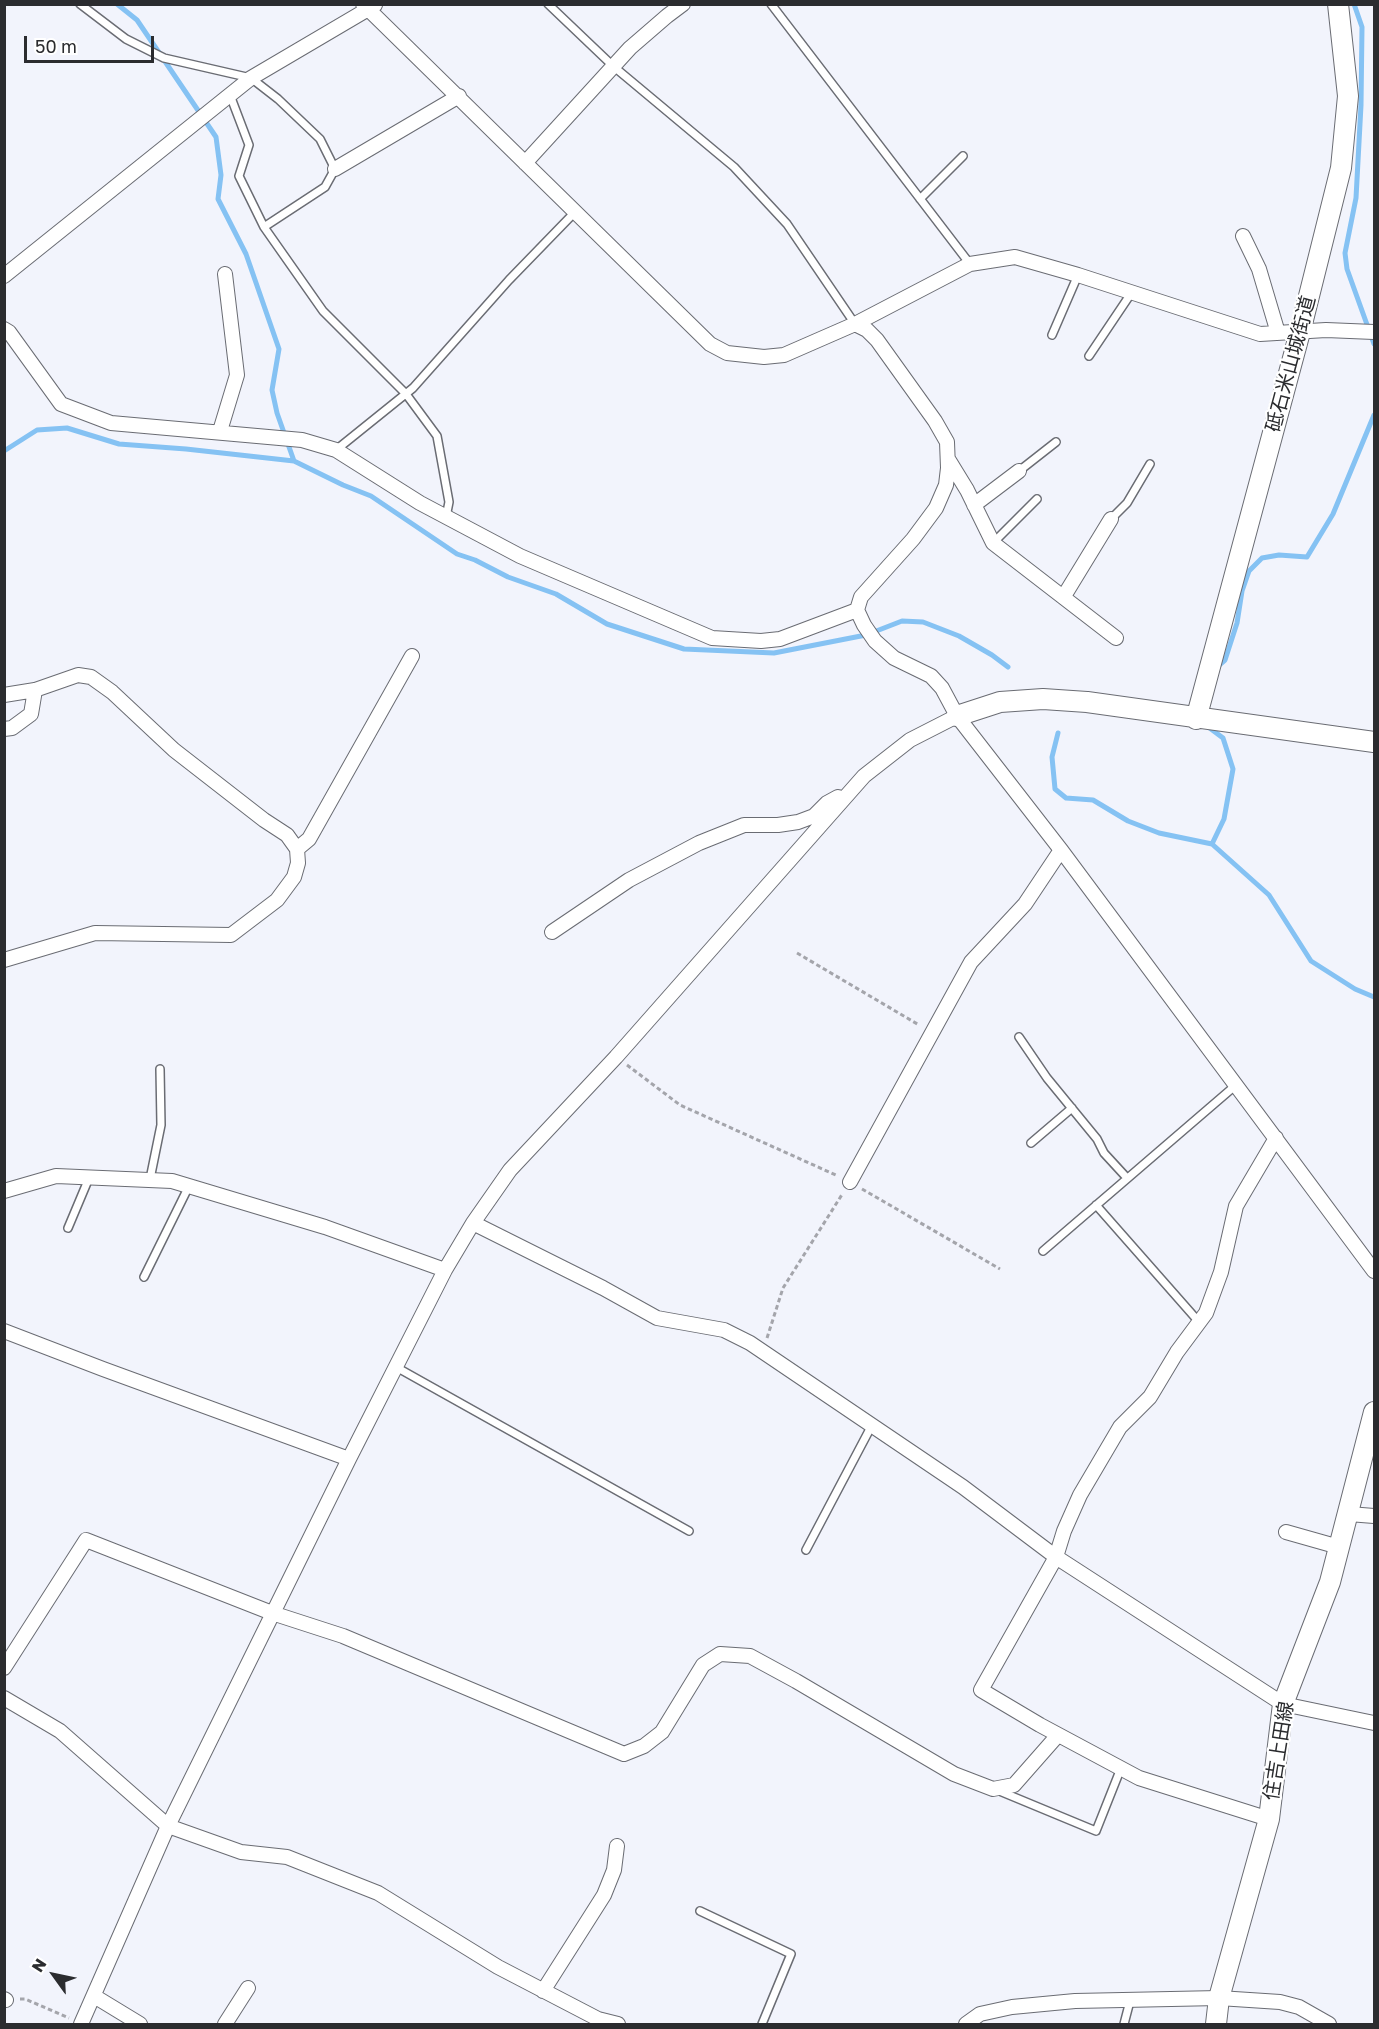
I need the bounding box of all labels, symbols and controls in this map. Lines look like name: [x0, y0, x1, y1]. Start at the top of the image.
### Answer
scale bar: [27, 24, 158, 62]
text: 50 m: [35, 35, 77, 57]
street label: 砥石米山城街道: [1261, 293, 1321, 435]
street label: 住吉上田線: [1259, 1700, 1299, 1802]
north arrow: [24, 1945, 84, 2005]
text: N: [27, 1955, 51, 1976]

